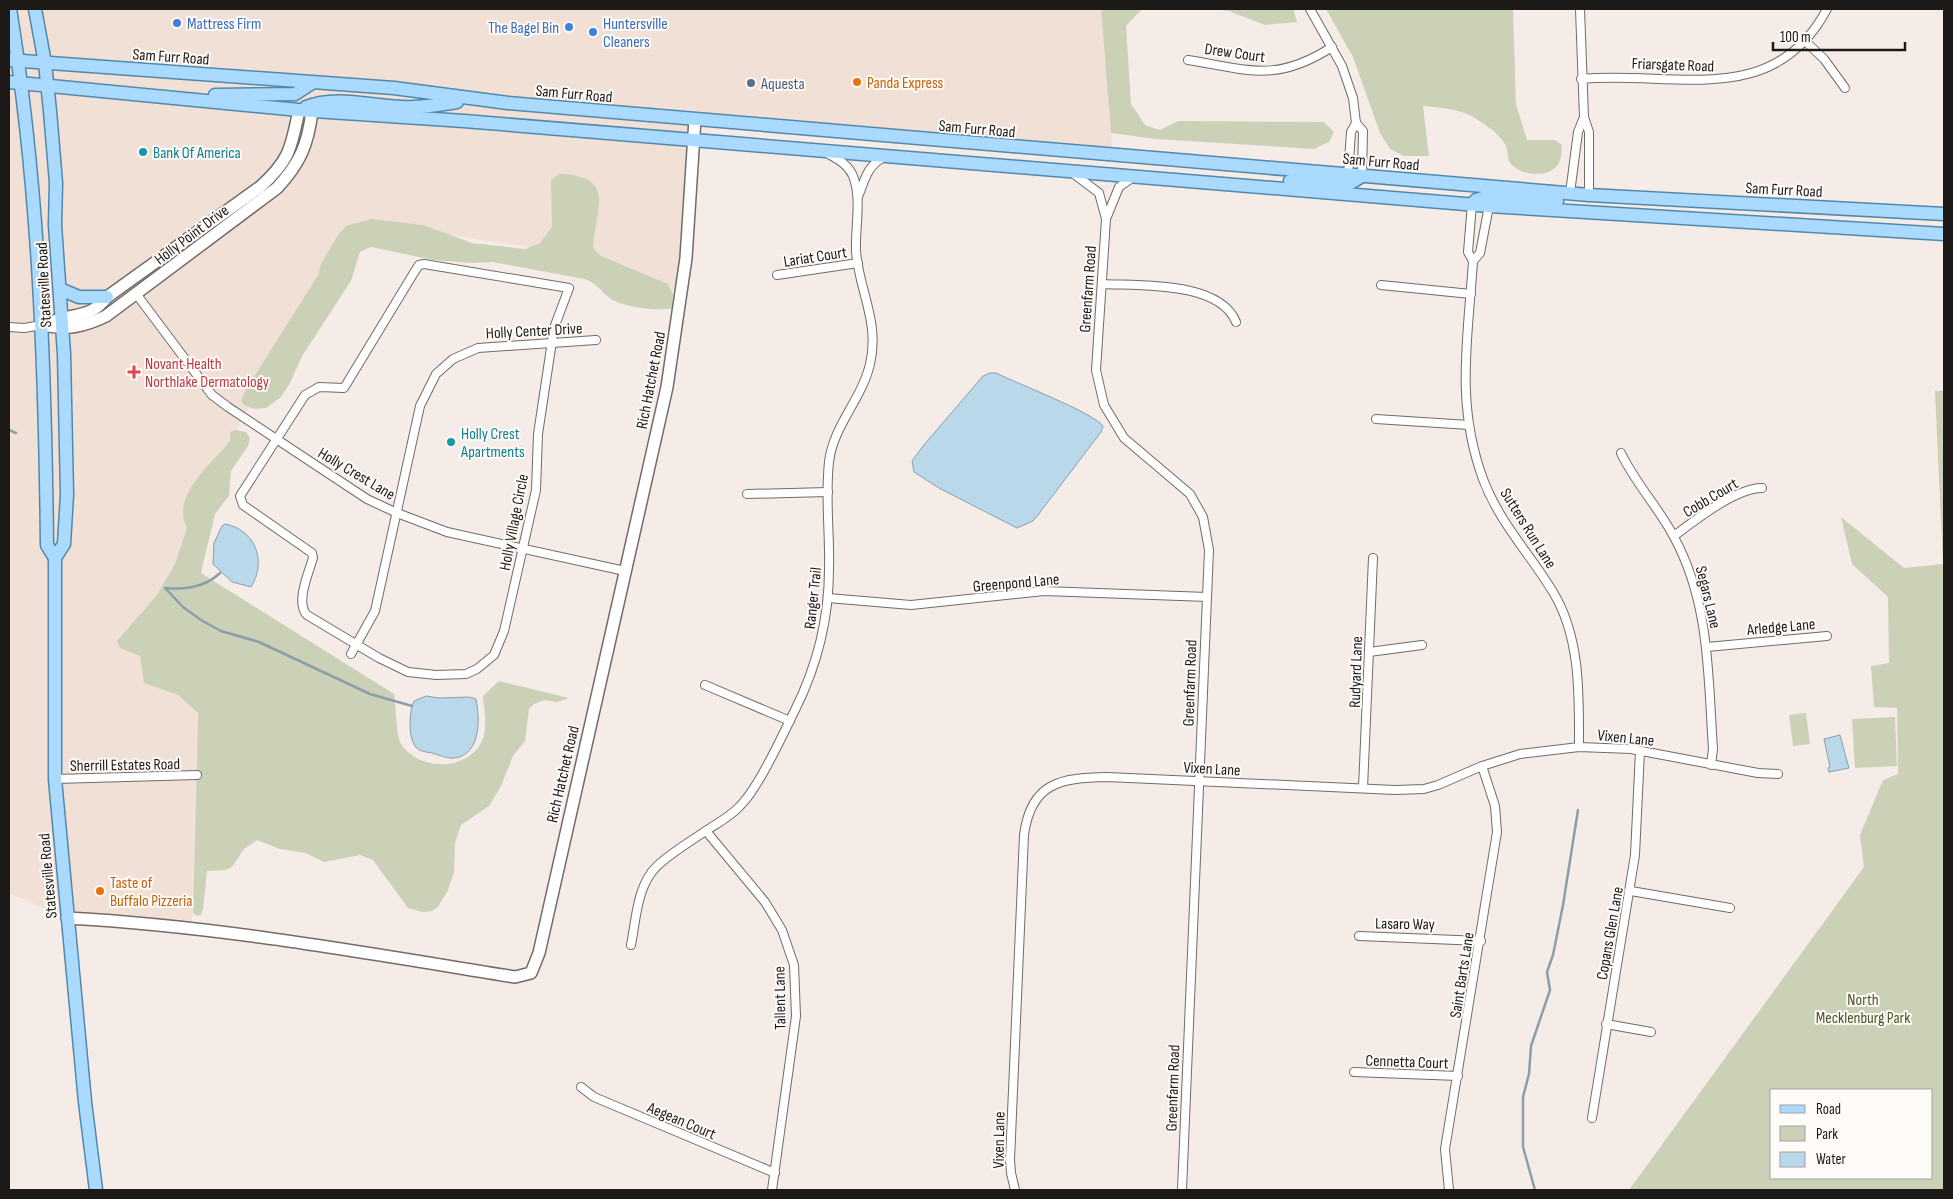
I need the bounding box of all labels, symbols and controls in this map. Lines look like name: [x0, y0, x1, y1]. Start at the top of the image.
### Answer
place label: Mattress Firm: [187, 15, 261, 34]
place label: Huntersville Cleaners: [603, 15, 668, 52]
marker: Mattress Firm: [171, 17, 183, 29]
place label: The Bagel Bin: [488, 19, 559, 38]
scale bar: [1773, 20, 1906, 52]
marker: The Bagel Bin: [563, 21, 575, 33]
marker: Huntersville Cleaners: [587, 26, 599, 38]
text: 100 m: [1780, 28, 1811, 47]
street label: Drew Court: [1203, 40, 1266, 67]
street label: Sam Furr Road: [132, 45, 210, 70]
street label: Friarsgate Road: [1631, 55, 1715, 76]
place label: Panda Express: [867, 74, 943, 93]
place label: Aquesta: [760, 75, 805, 94]
marker: Panda Express: [851, 76, 863, 88]
marker: Aquesta: [745, 77, 757, 89]
street label: Sam Furr Road: [535, 82, 613, 107]
street label: Sam Furr Road: [938, 117, 1016, 142]
place label: Bank Of America: [153, 144, 241, 163]
marker: Bank Of America: [137, 146, 149, 158]
street label: Sam Furr Road: [1342, 150, 1420, 175]
street label: Sam Furr Road: [1745, 179, 1823, 202]
street label: Holly Point Drive: [151, 201, 233, 269]
street label: Statesville Road: [33, 242, 56, 328]
street label: Lariat Court: [782, 243, 848, 272]
street label: Greenfarm Road: [1076, 245, 1101, 333]
street label: Holly Center Drive: [485, 319, 583, 344]
street label: Rich Hatchet Road: [633, 330, 670, 431]
place label: Novant Health Northlake Dermatology: [145, 355, 269, 392]
marker: Novant Health Northlake Dermatology: [127, 365, 141, 379]
place label: Holly Crest Apartments: [460, 425, 525, 462]
marker: Holly Crest Apartments: [445, 436, 457, 448]
street label: Holly Crest Lane: [314, 444, 398, 505]
street label: Holly Village Circle: [496, 472, 533, 572]
street label: Cobb Court: [1680, 474, 1742, 522]
street label: Sutters Run Lane: [1496, 485, 1560, 572]
street label: Segars Lane: [1691, 564, 1724, 631]
street label: Ranger Trail: [801, 566, 826, 630]
street label: Greenpond Lane: [972, 570, 1060, 597]
street label: Arledge Lane: [1745, 615, 1816, 640]
street label: Rudyard Lane: [1346, 636, 1367, 708]
street label: Greenfarm Road: [1179, 639, 1202, 727]
street label: Rich Hatchet Road: [543, 724, 584, 825]
street label: Vixen Lane: [1596, 726, 1655, 751]
street label: Sherrill Estates Road: [70, 755, 180, 776]
street label: Vixen Lane: [1183, 759, 1241, 780]
street label: Statesville Road: [35, 832, 62, 919]
place label: Taste of Buffalo Pizzeria: [110, 874, 192, 911]
marker: Taste of Buffalo Pizzeria: [94, 885, 106, 897]
street label: Copans Glen Lane: [1593, 885, 1628, 981]
street label: Lasaro Way: [1375, 914, 1435, 935]
street label: Saint Barts Lane: [1446, 931, 1479, 1020]
street label: Tallent Lane: [770, 966, 791, 1030]
park label: North Mecklenburg Park: [1816, 991, 1910, 1028]
street label: Greenfarm Road: [1162, 1044, 1185, 1132]
street label: Cennetta Court: [1365, 1052, 1449, 1073]
legend: [1770, 1089, 1933, 1179]
street label: Aegean Court: [643, 1098, 719, 1144]
text: Road: [1816, 1100, 1841, 1119]
street label: Vixen Lane: [990, 1111, 1009, 1169]
text: Park: [1816, 1125, 1838, 1144]
text: Water: [1816, 1150, 1847, 1169]

